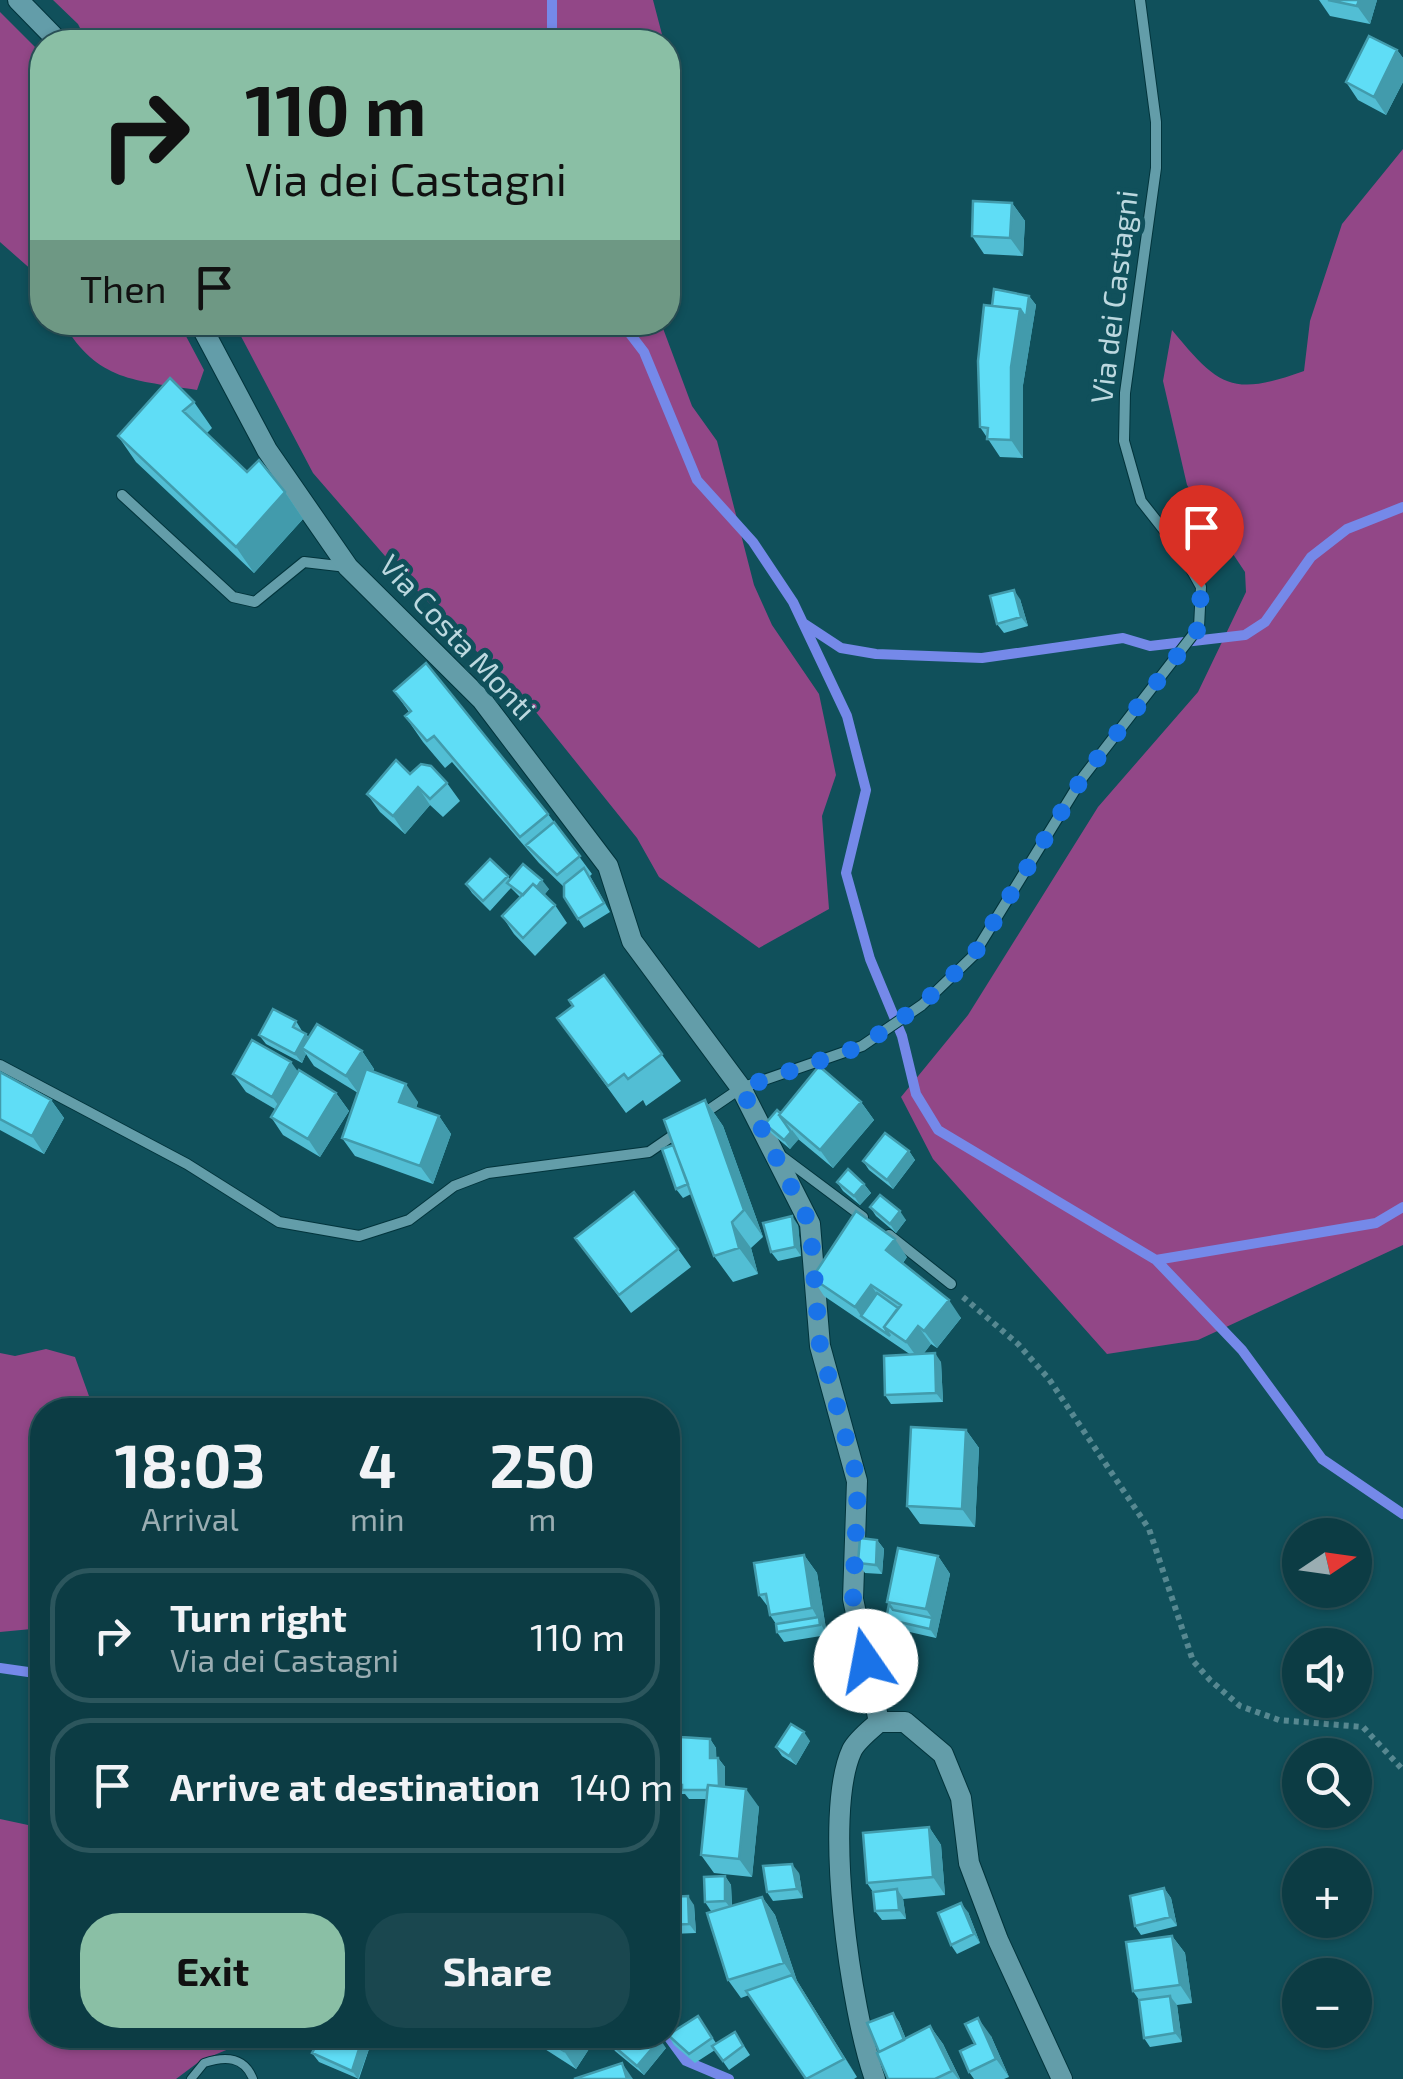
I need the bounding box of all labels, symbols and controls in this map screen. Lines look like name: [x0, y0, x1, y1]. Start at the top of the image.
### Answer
text: 110 m: [245, 66, 426, 150]
icon: right: [80, 70, 210, 200]
text: Via dei Castagni: [245, 151, 567, 205]
street label: Via dei Castagni: [1082, 188, 1144, 405]
icon: arrive: [187, 260, 242, 315]
text: Then: [80, 265, 167, 311]
pin: [1159, 485, 1244, 588]
icon: arrive: [1174, 500, 1229, 555]
street label: Via Costa Monti: [373, 547, 544, 727]
text: 18:03: [115, 1428, 265, 1500]
text: 4: [358, 1428, 396, 1500]
text: 250: [489, 1428, 595, 1500]
text: Arrival: [141, 1499, 239, 1537]
text: min: [350, 1499, 405, 1537]
text: m: [528, 1499, 556, 1537]
north arrow: [1282, 1518, 1372, 1608]
map controls: [1282, 1518, 1372, 2048]
text: Turn right: [170, 1594, 347, 1640]
icon: right: [85, 1608, 140, 1663]
position arrow: [814, 1609, 918, 1713]
text: 110 m: [530, 1613, 625, 1659]
button: sound: [1282, 1628, 1372, 1718]
text: Via dei Castagni: [170, 1640, 399, 1678]
button: search: [1282, 1738, 1372, 1828]
icon: arrive: [85, 1758, 140, 1813]
text: Arrive at destination: [170, 1763, 540, 1809]
text: 140 m: [570, 1763, 673, 1809]
button: +: [1282, 1848, 1372, 1938]
button: Exit: [80, 1913, 345, 2028]
button: Share: [365, 1913, 630, 2028]
button: −: [1282, 1958, 1372, 2048]

